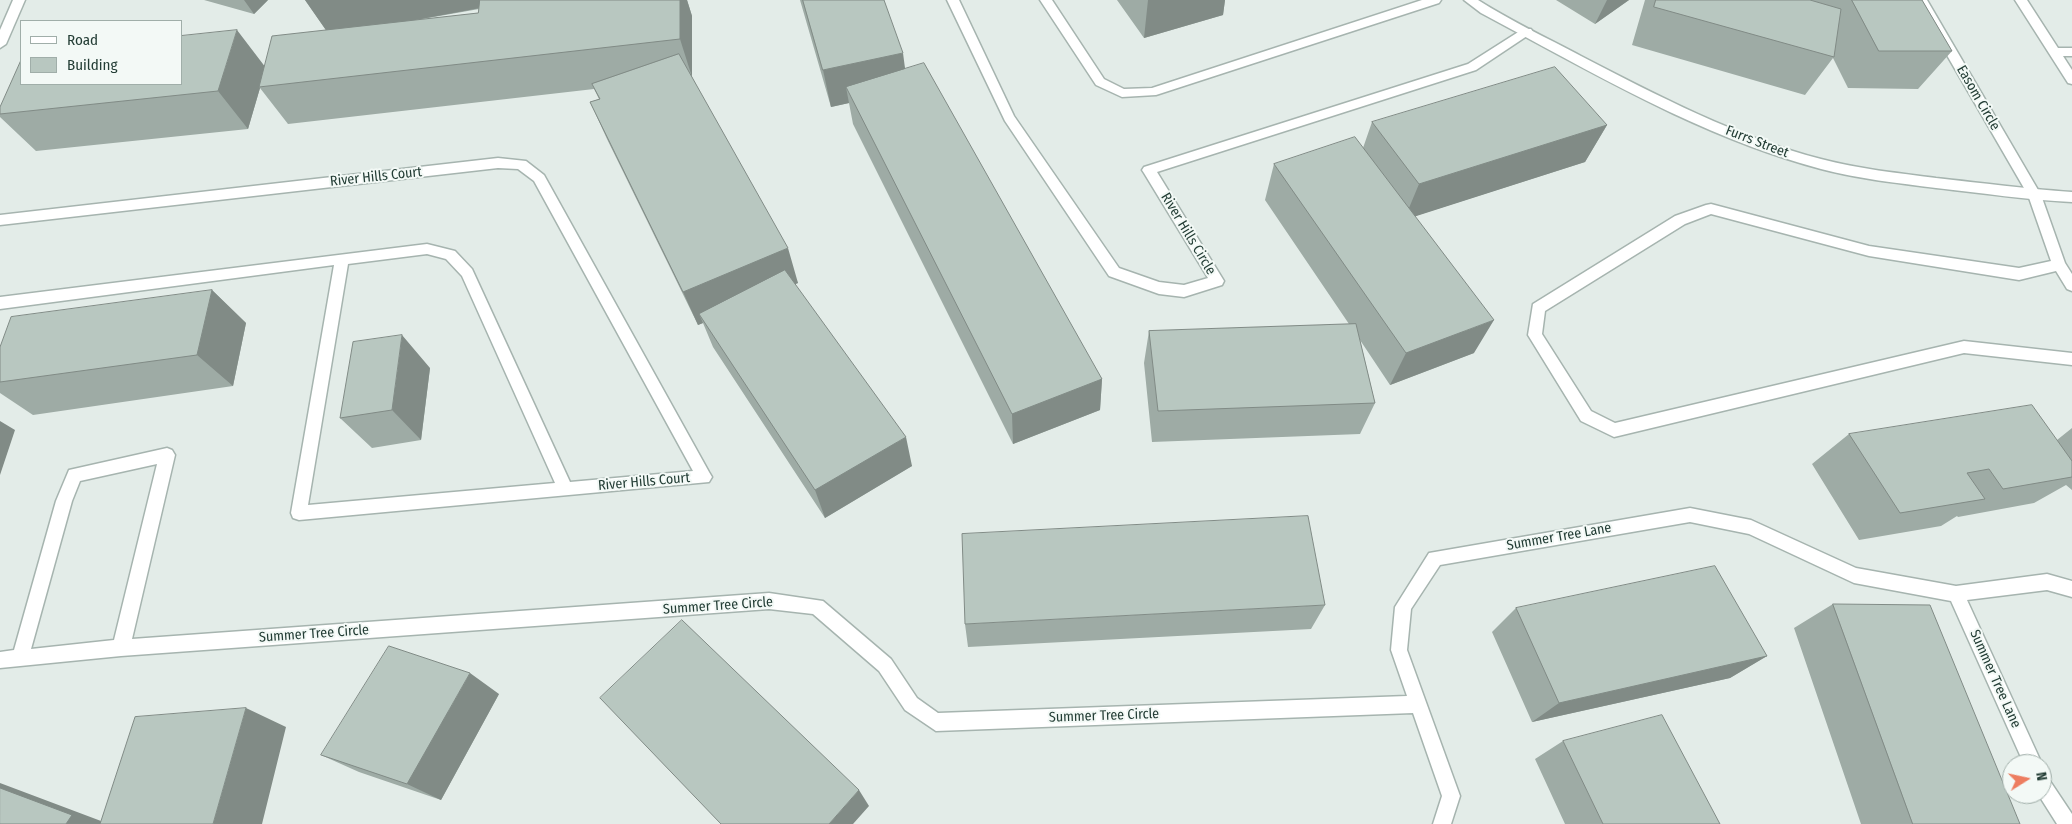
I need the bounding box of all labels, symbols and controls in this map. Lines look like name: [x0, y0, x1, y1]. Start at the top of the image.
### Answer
legend: [20, 20, 182, 85]
text: Road: [67, 31, 98, 49]
text: Building: [67, 56, 118, 74]
street label: Easom Circle: [1953, 63, 2003, 133]
street label: Furrs Street: [1723, 122, 1791, 162]
street label: River Hills Court: [329, 164, 423, 190]
street label: River Hills Circle: [1157, 190, 1219, 278]
street label: River Hills Court: [597, 470, 691, 494]
street label: Summer Tree Lane: [1505, 520, 1613, 554]
street label: Summer Tree Circle: [662, 594, 774, 618]
street label: Summer Tree Circle: [258, 622, 370, 646]
street label: Summer Tree Lane: [1966, 627, 2024, 731]
street label: Summer Tree Circle: [1049, 706, 1159, 726]
north arrow: [2002, 754, 2052, 804]
text: N: [2032, 771, 2050, 782]

